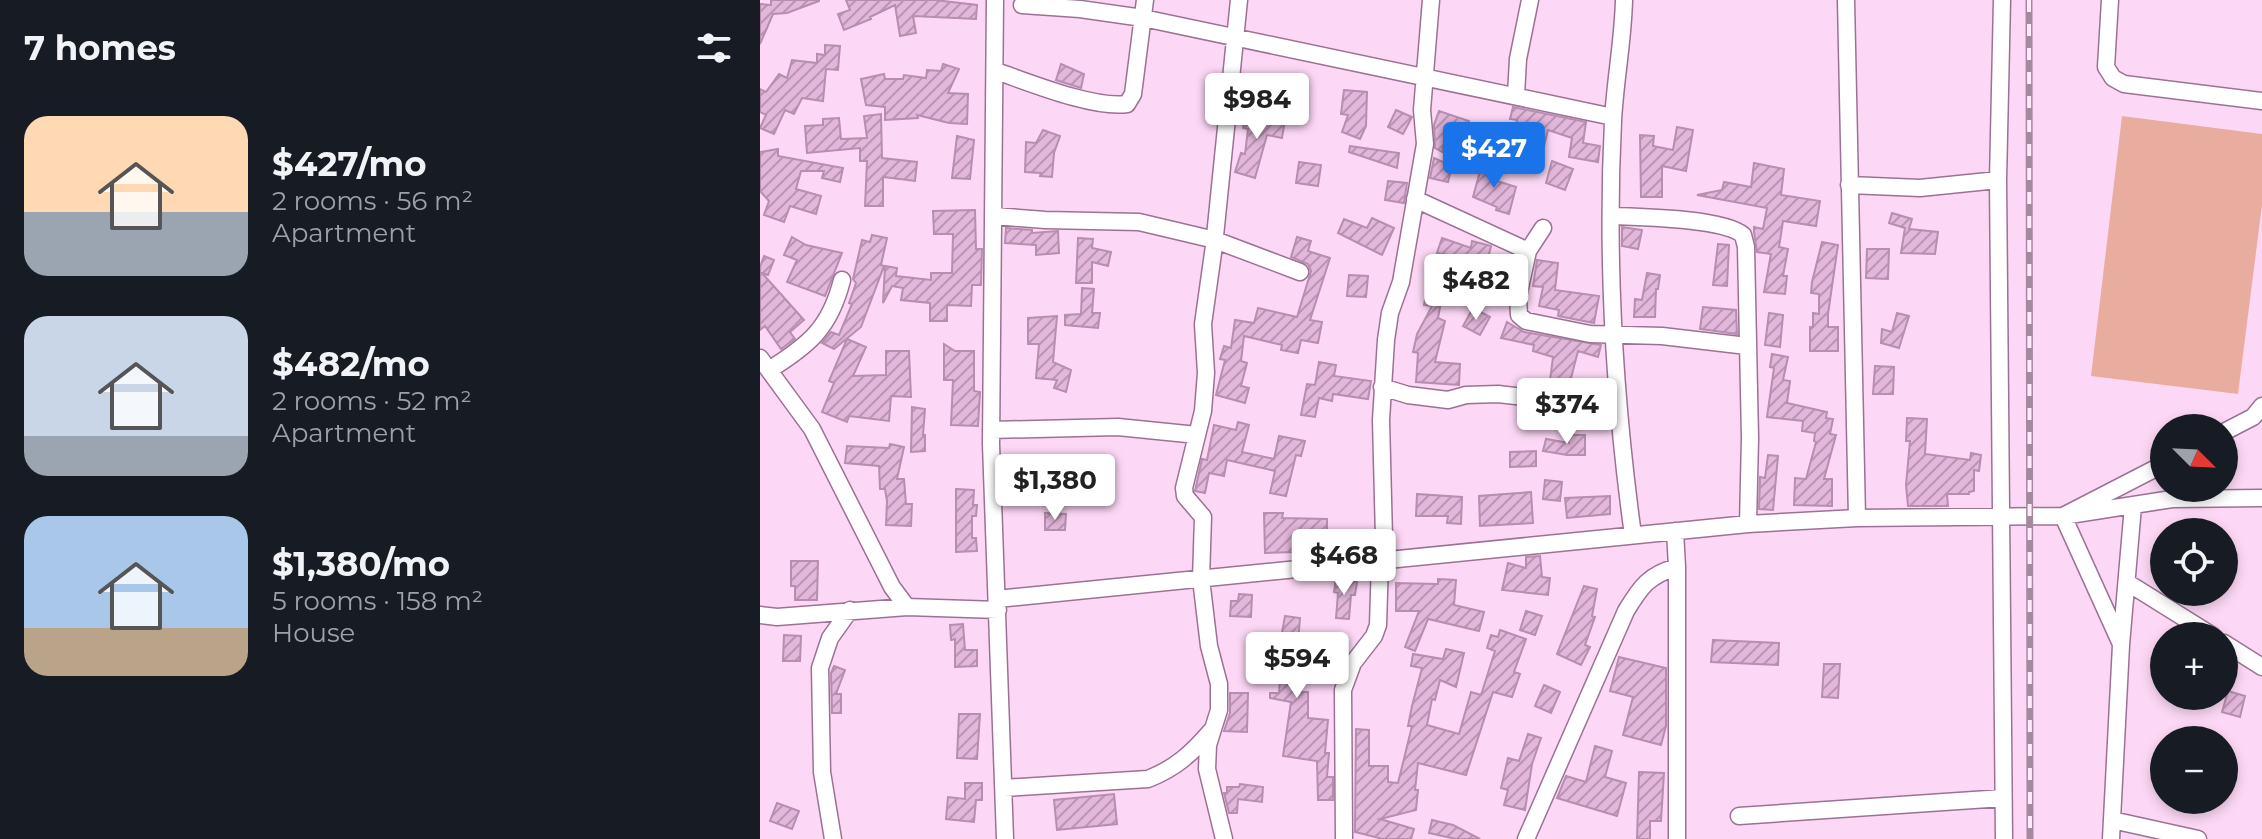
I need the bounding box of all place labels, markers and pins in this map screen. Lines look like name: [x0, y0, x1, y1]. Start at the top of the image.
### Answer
pin: $984: [1210, 73, 1304, 141]
pin: $427: [1447, 122, 1541, 190]
pin: $482: [1429, 254, 1523, 322]
pin: $374: [1520, 378, 1614, 446]
pin: $1,380: [990, 454, 1120, 522]
pin: $468: [1297, 529, 1391, 597]
pin: $594: [1250, 632, 1344, 700]

